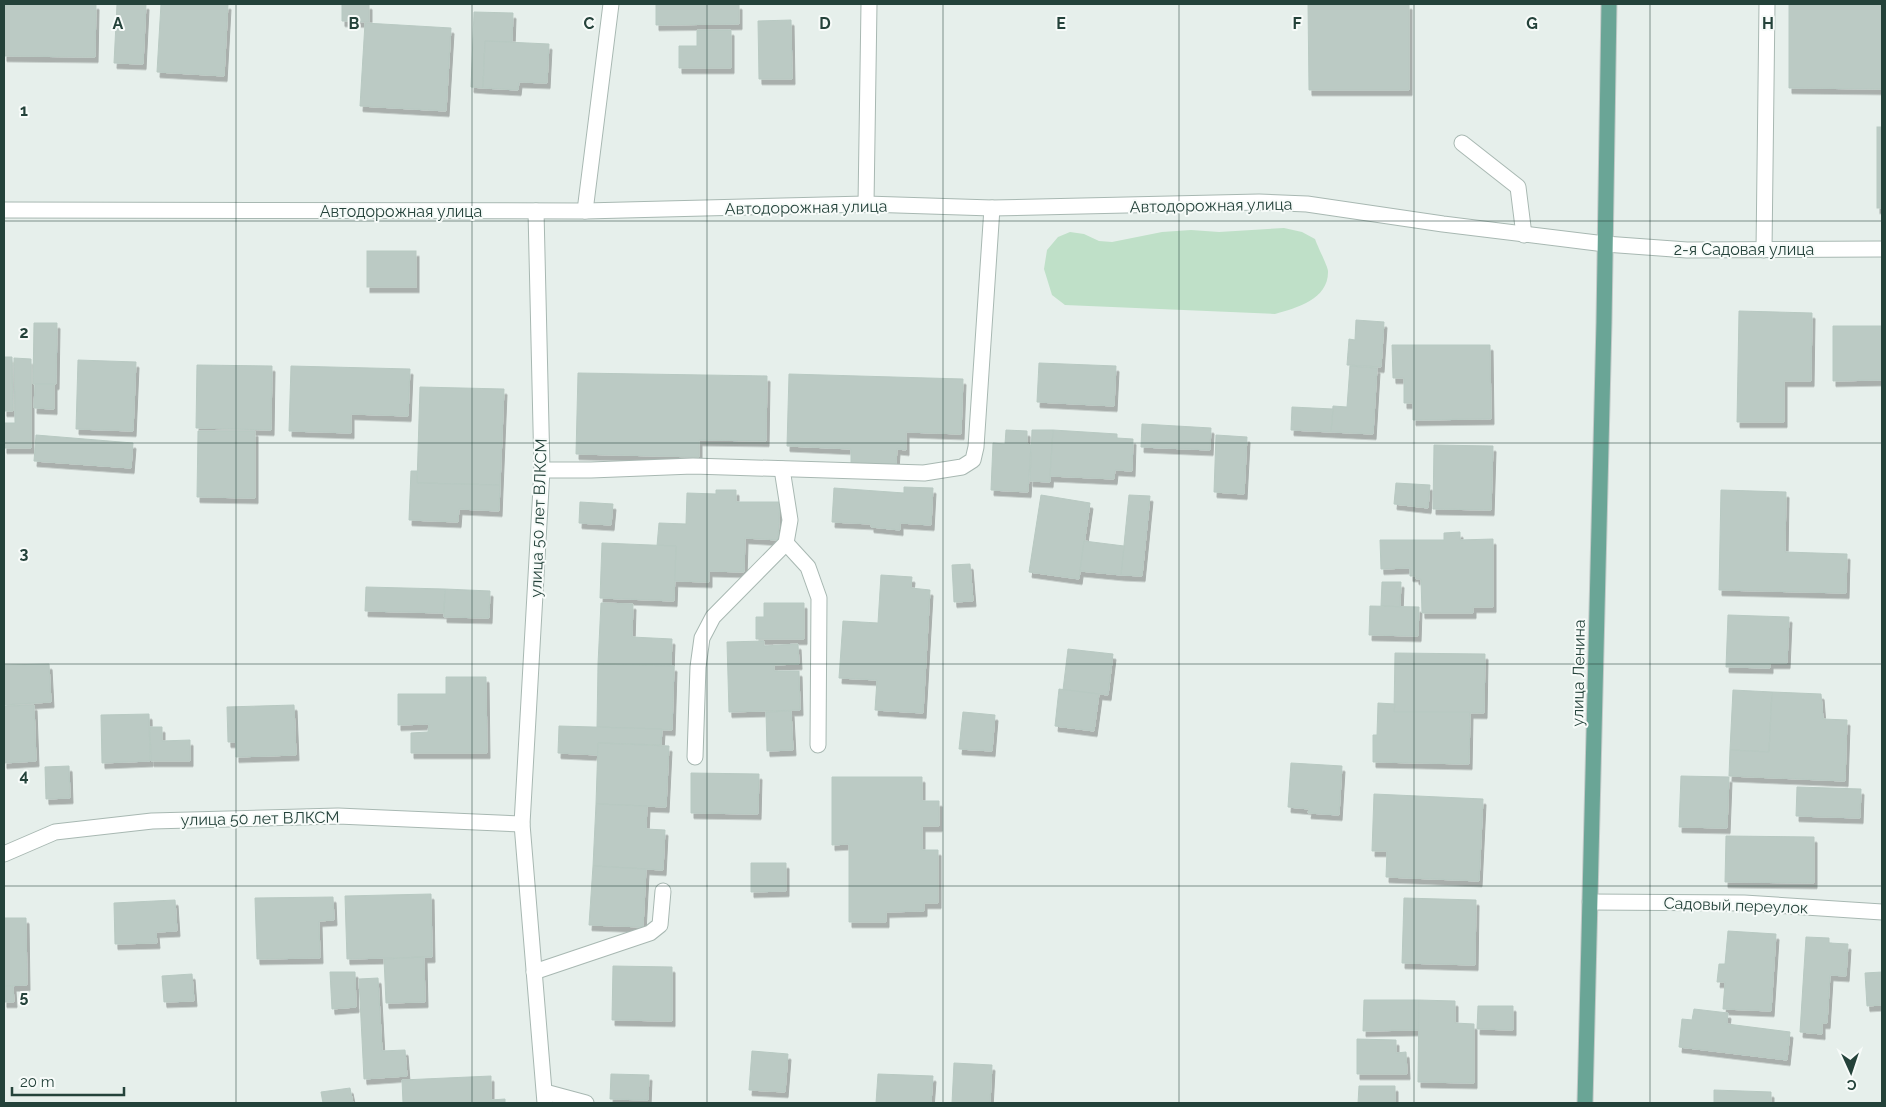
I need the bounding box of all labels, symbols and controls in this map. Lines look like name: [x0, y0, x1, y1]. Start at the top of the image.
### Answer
text: A: [113, 14, 124, 33]
text: B: [349, 14, 360, 33]
text: C: [584, 14, 595, 33]
text: D: [819, 14, 831, 33]
text: E: [1056, 14, 1066, 33]
text: F: [1292, 14, 1302, 33]
text: G: [1526, 14, 1538, 33]
text: H: [1762, 14, 1774, 33]
text: 1: [20, 101, 28, 120]
street label: Автодорожная улица: [1130, 195, 1292, 216]
street label: Автодорожная улица: [725, 197, 887, 218]
street label: Автодорожная улица: [320, 202, 482, 221]
street label: 2-я Садовая улица: [1674, 240, 1814, 259]
text: 2: [19, 323, 29, 342]
street label: улица 50 лет ВЛКСМ: [526, 438, 551, 598]
text: 3: [20, 544, 29, 563]
street label: улица Ленина: [1568, 619, 1589, 727]
text: 4: [19, 766, 29, 785]
street label: улица 50 лет ВЛКСМ: [180, 808, 340, 829]
street label: Садовый переулок: [1663, 893, 1809, 918]
text: 5: [20, 987, 29, 1006]
north arrow: [1826, 1047, 1876, 1097]
scale bar: [12, 1064, 125, 1096]
text: 20 m: [20, 1073, 55, 1091]
text: С: [1846, 1077, 1857, 1093]

